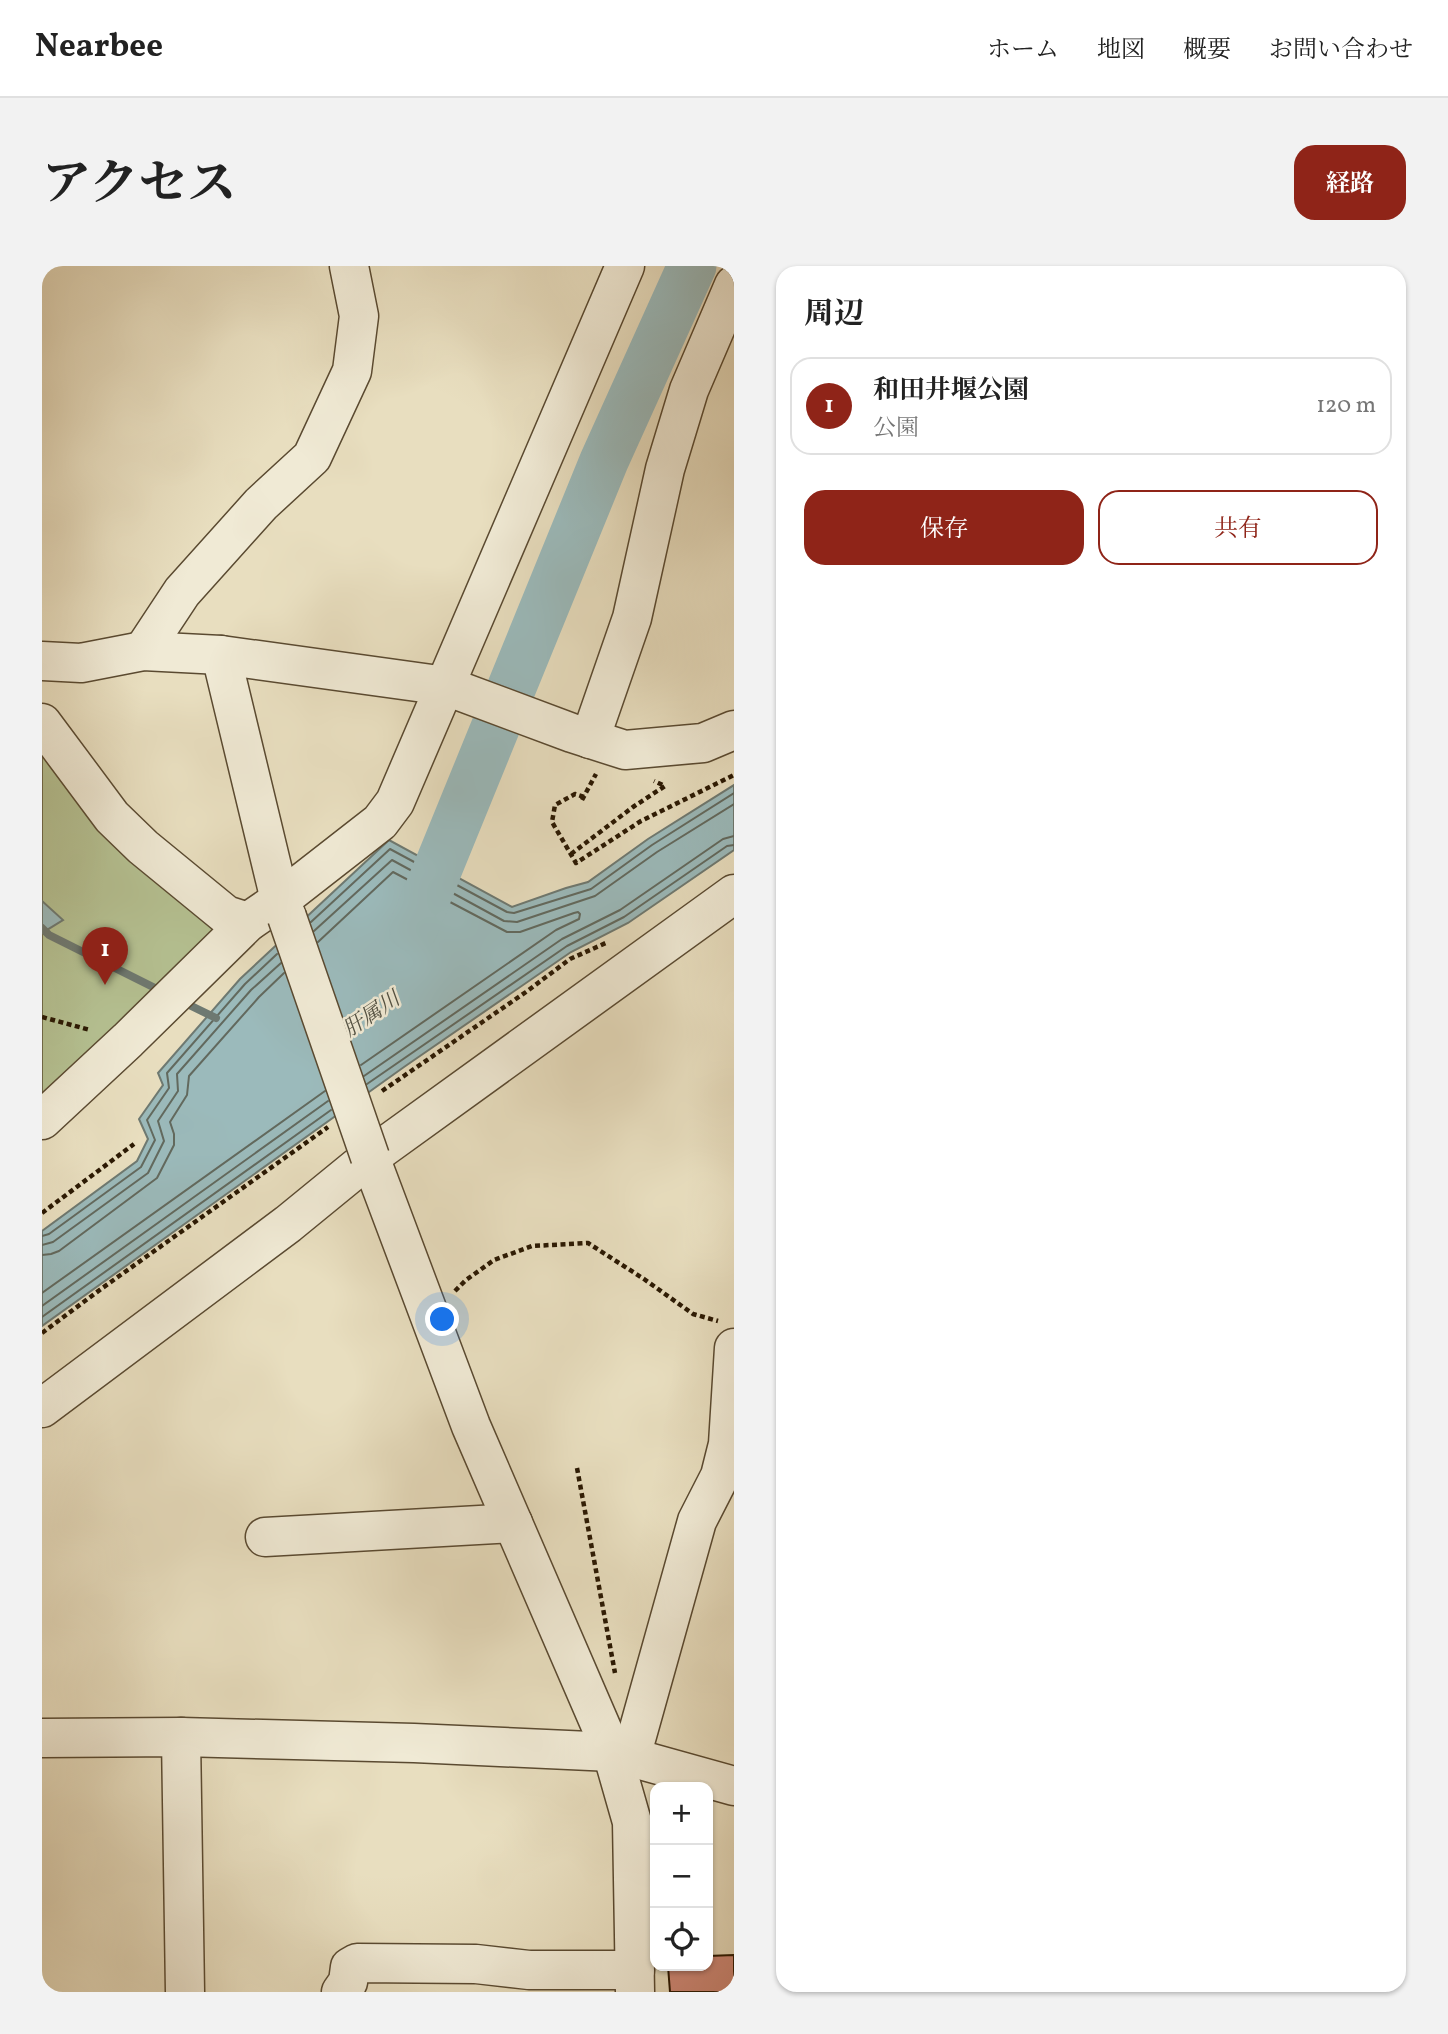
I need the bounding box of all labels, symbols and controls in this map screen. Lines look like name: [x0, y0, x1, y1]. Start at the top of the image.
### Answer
text: Nearbee: [35, 25, 163, 71]
text: ホーム: [987, 34, 1059, 68]
text: 地図: [1097, 34, 1145, 68]
text: 概要: [1183, 34, 1231, 68]
text: お問い合わせ: [1269, 34, 1413, 68]
button: 経路: [1294, 145, 1406, 220]
text: アクセス: [42, 152, 237, 221]
text: 周辺: [804, 294, 864, 336]
text: 和田井堰公園: [873, 373, 1029, 409]
text: 1: [824, 390, 834, 422]
text: 120 m: [1316, 390, 1376, 422]
text: 公園: [873, 413, 919, 445]
button: 保存: [804, 490, 1084, 565]
button: 共有: [1098, 490, 1378, 565]
pin: 1: [82, 927, 128, 985]
water label: 肝属川: [338, 984, 408, 1045]
your location: [425, 1302, 459, 1336]
map controls: [650, 1782, 713, 1971]
button: +: [650, 1782, 713, 1845]
button: −: [650, 1845, 713, 1908]
button: locate: [650, 1908, 713, 1971]

